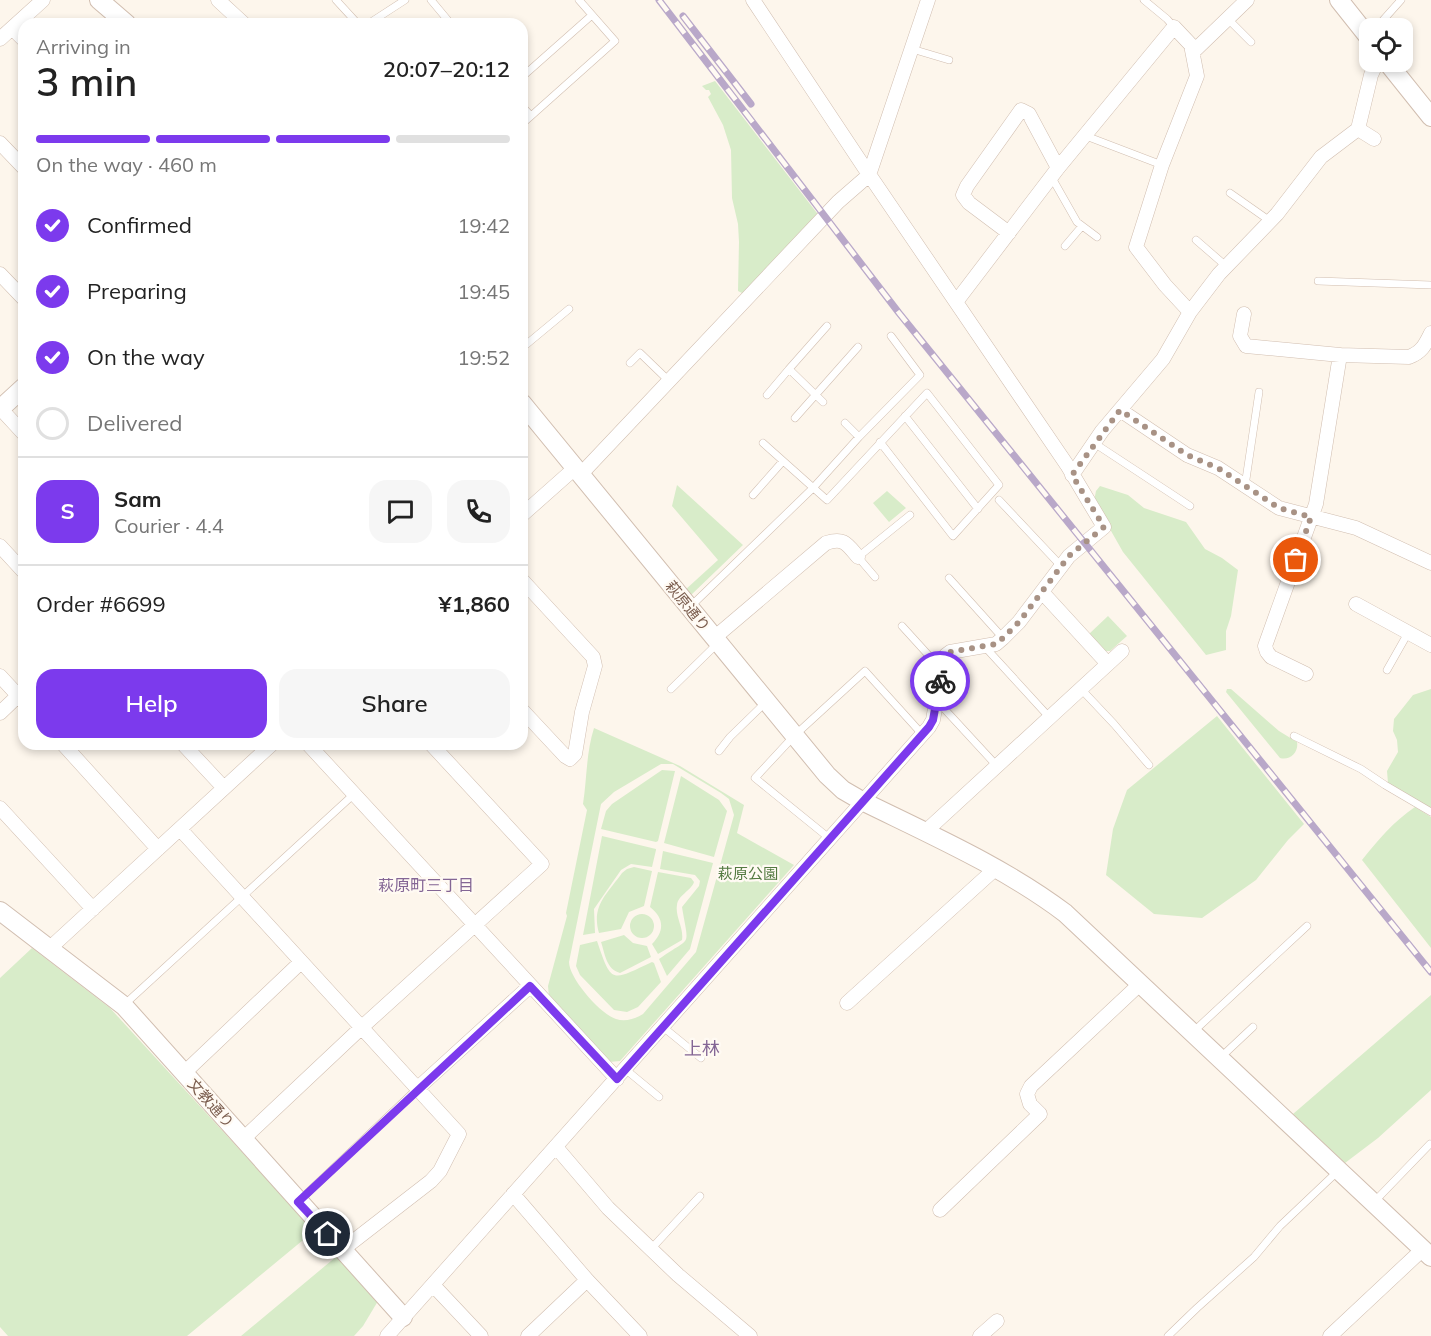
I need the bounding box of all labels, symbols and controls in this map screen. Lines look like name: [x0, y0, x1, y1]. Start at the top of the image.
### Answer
map controls: [1359, 18, 1413, 72]
button: locate: [1359, 18, 1413, 72]
text: Arriving in: [36, 34, 131, 59]
text: 20:07–20:12: [383, 55, 510, 83]
text: 3 min: [36, 57, 137, 106]
text: On the way · 460 m: [36, 152, 217, 177]
icon: check: [36, 209, 69, 242]
text: Confirmed: [87, 211, 192, 239]
text: 19:42: [457, 213, 510, 238]
icon: check: [36, 275, 69, 308]
text: Preparing: [87, 277, 187, 305]
text: 19:45: [457, 279, 510, 304]
icon: check: [36, 341, 69, 374]
text: On the way: [87, 343, 205, 371]
text: 19:52: [457, 345, 510, 370]
text: Delivered: [87, 409, 182, 437]
button: chat: [369, 480, 432, 543]
button: phone: [447, 480, 510, 543]
text: Sam: [114, 485, 162, 513]
text: S: [60, 497, 75, 525]
text: Courier · 4.4: [114, 513, 224, 538]
pin: [1270, 534, 1321, 585]
icon: bag: [1279, 543, 1312, 576]
street label: 萩原通り: [662, 577, 714, 635]
text: Order #6699: [36, 590, 166, 618]
text: ¥1,860: [439, 590, 510, 618]
courier: [910, 651, 970, 711]
icon: bike: [924, 665, 957, 698]
button: Help: [36, 669, 267, 738]
button: Share: [279, 669, 510, 738]
park label: 萩原公園: [718, 864, 778, 883]
district label: 萩原町三丁目: [378, 875, 474, 895]
district label: 上林: [684, 1037, 720, 1060]
street label: 文教通り: [184, 1074, 238, 1132]
pin: [302, 1208, 353, 1259]
icon: home: [311, 1217, 344, 1250]

